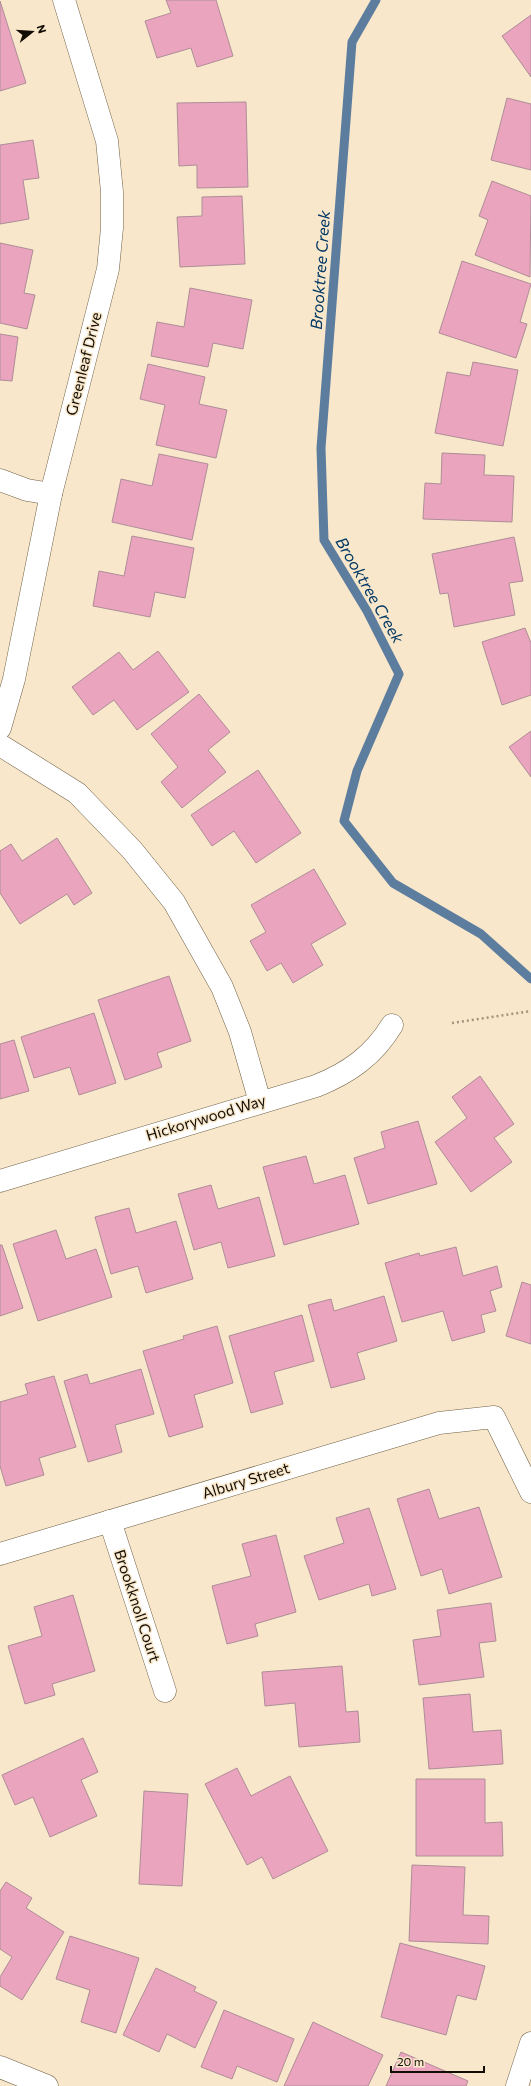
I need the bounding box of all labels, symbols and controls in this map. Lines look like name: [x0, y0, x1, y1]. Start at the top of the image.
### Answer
north arrow: [12, 12, 52, 52]
text: N: [35, 23, 49, 35]
water label: Brooktree Creek: [306, 209, 333, 330]
street label: Greenleaf Drive: [62, 310, 105, 417]
water label: Brooktree Creek: [332, 533, 409, 647]
street label: Hickorywood Way: [144, 1090, 268, 1144]
street label: Albury Street: [200, 1458, 292, 1502]
street label: Brookknoll Court: [111, 1547, 165, 1664]
scale bar: [391, 2048, 484, 2074]
text: 20 m: [397, 2054, 424, 2068]

